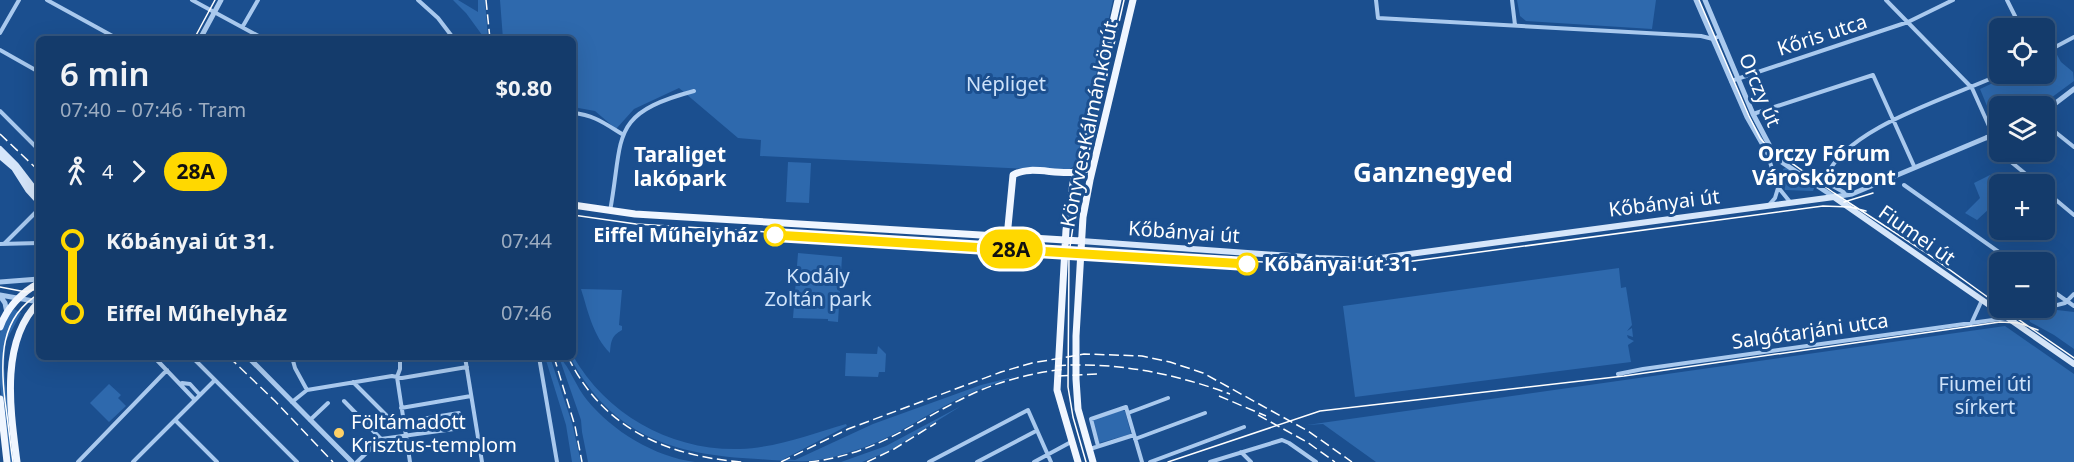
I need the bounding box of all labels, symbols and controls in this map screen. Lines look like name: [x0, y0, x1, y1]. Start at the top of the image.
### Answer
street label: Kőris utca: [1773, 7, 1870, 62]
street label: Könyves Kálmán körút: [1053, 18, 1124, 229]
map controls: [1989, 18, 2055, 318]
button: locate: [1989, 18, 2055, 84]
street label: Orczy út: [1733, 49, 1788, 131]
text: 6 min: [60, 51, 150, 96]
park label: Népliget: [966, 70, 1046, 97]
text: $0.80: [495, 72, 552, 102]
text: 07:40 – 07:46 · Tram: [60, 96, 246, 123]
button: layers: [1989, 96, 2055, 162]
district label: Orczy Fórum Városközpont: [1752, 139, 1896, 191]
district label: Taraliget lakópark: [633, 140, 728, 192]
district label: Ganznegyed: [1353, 154, 1513, 190]
icon: walk: [60, 155, 93, 188]
icon: forward: [122, 155, 155, 188]
text: 28A: [176, 157, 215, 185]
text: 4: [102, 158, 113, 185]
button: +: [1989, 174, 2055, 240]
street label: Kőbányai út: [1607, 182, 1721, 223]
street label: Fiumei út: [1874, 198, 1961, 271]
street label: Kőbányai út: [1127, 214, 1241, 249]
place label: Eiffel Műhelyház: [593, 221, 758, 248]
marker: Eiffel Műhelyház: [764, 224, 786, 246]
text: Kőbányai út 31.: [106, 225, 275, 255]
text: 07:44: [501, 227, 552, 254]
line badge: 28A: [976, 230, 1046, 268]
text: 28A: [992, 235, 1030, 263]
place label: Kőbányai út 31.: [1264, 250, 1417, 277]
button: −: [1989, 252, 2055, 318]
marker: Kőbányai út 31.: [1236, 253, 1258, 275]
park label: Kodály Zoltán park: [764, 262, 872, 312]
text: Eiffel Műhelyház: [106, 297, 287, 327]
text: 07:46: [501, 299, 552, 326]
street label: Salgótarjáni utca: [1730, 306, 1890, 355]
park label: Fiumei úti sírkert: [1939, 370, 2031, 420]
place label: Föltámadott Krisztus-templom: [351, 408, 517, 458]
marker: Föltámadott Krisztus-templom: [332, 426, 346, 440]

